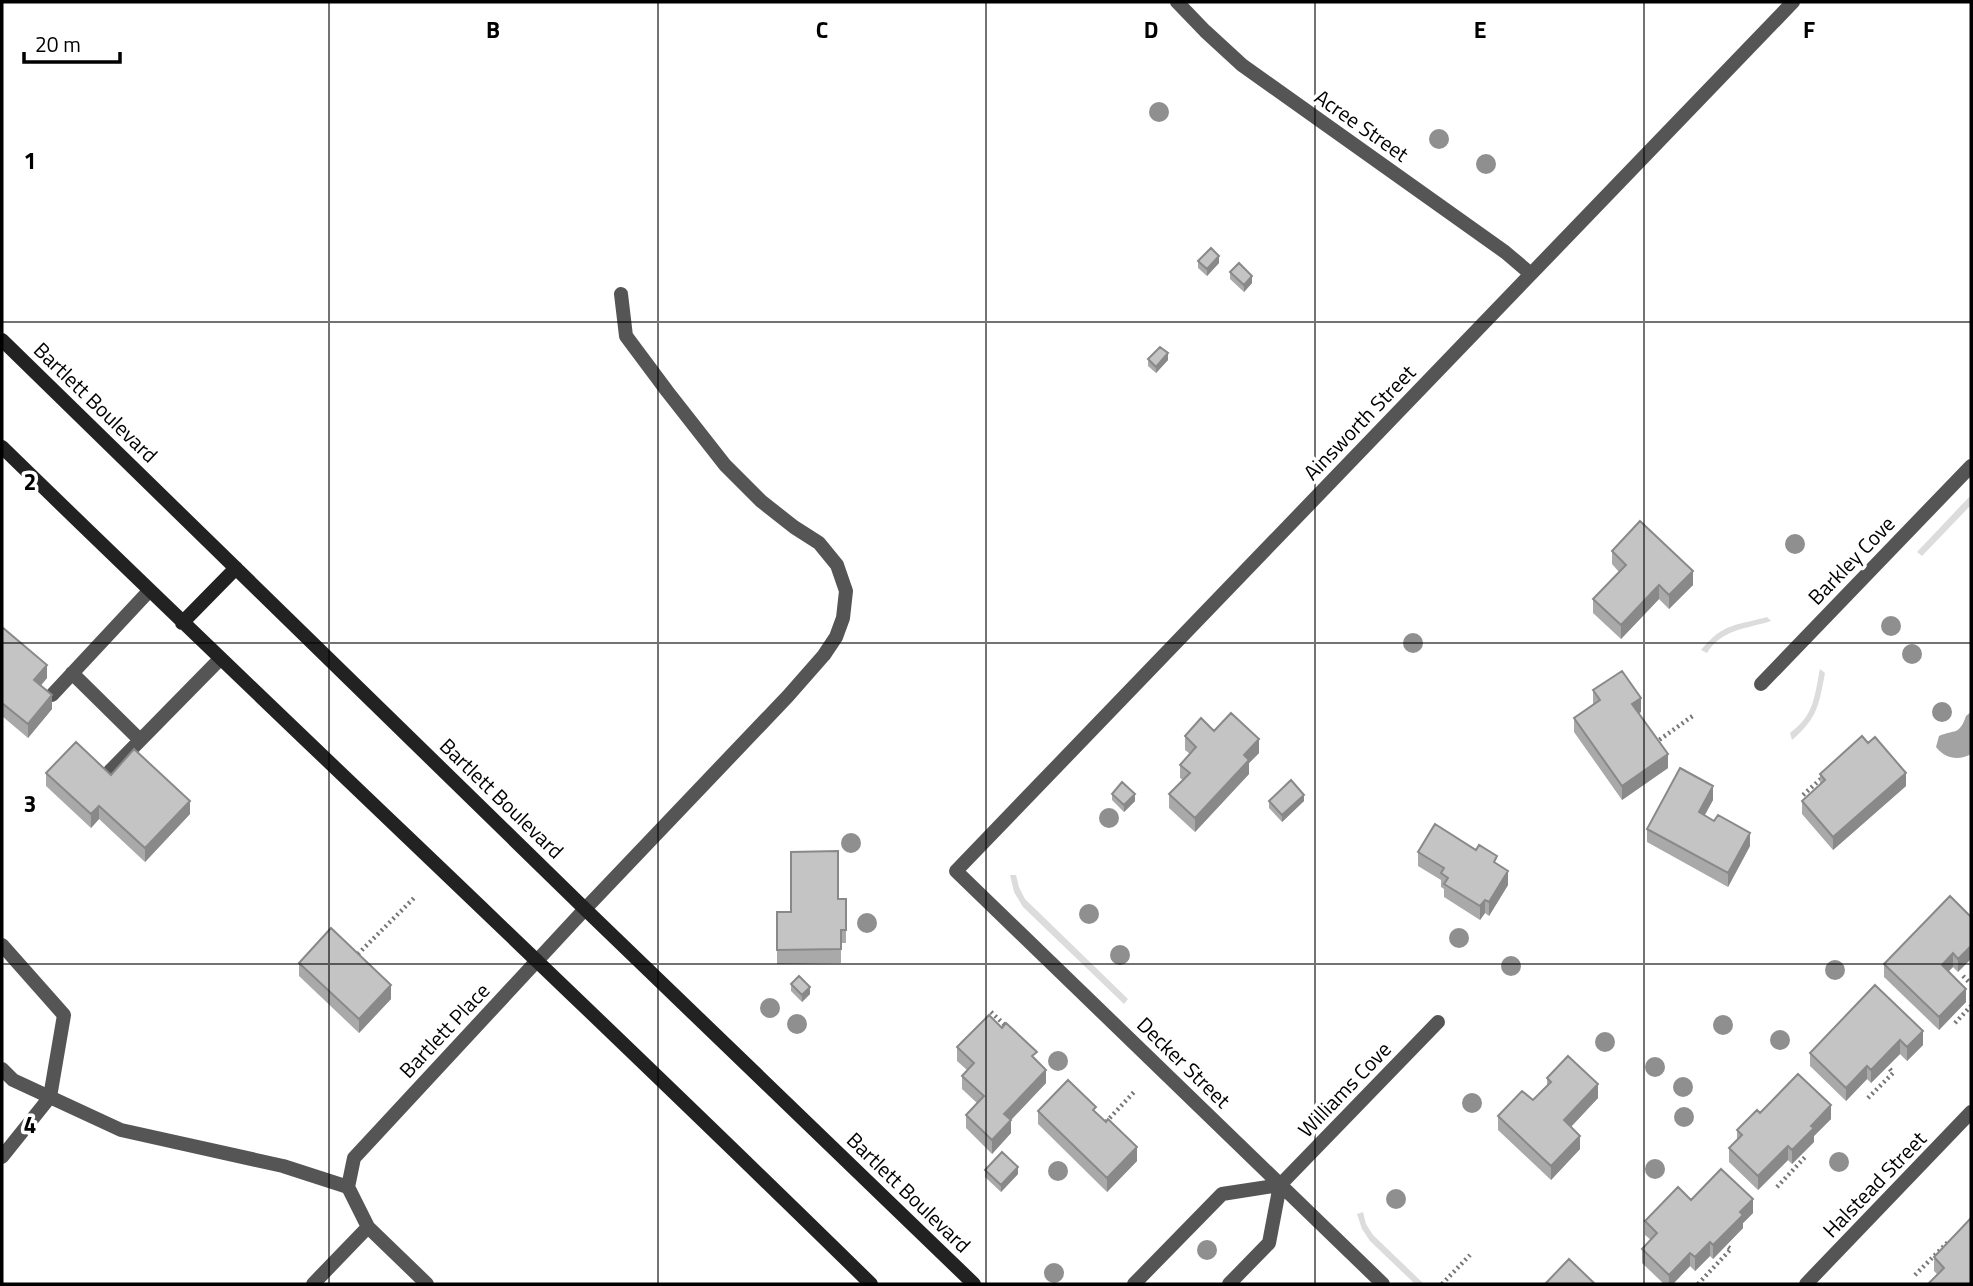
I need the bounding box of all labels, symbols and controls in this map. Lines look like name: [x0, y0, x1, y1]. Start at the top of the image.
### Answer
text: B: [486, 12, 500, 47]
text: C: [816, 12, 828, 47]
text: D: [1144, 12, 1158, 47]
text: E: [1474, 12, 1486, 47]
text: F: [1803, 12, 1815, 47]
scale bar: [24, 21, 121, 65]
text: 20 m: [35, 28, 81, 60]
street label: Acree Street: [1308, 81, 1416, 170]
text: 1: [24, 143, 36, 178]
street label: Bartlett Boulevard: [27, 334, 165, 470]
street label: Ainsworth Street: [1295, 357, 1423, 487]
text: 2: [24, 464, 36, 499]
street label: Barkley Cove: [1800, 508, 1902, 612]
street label: Bartlett Boulevard: [433, 730, 571, 866]
text: 3: [24, 786, 36, 821]
street label: Bartlett Place: [391, 975, 497, 1085]
street label: Decker Street: [1130, 1009, 1239, 1116]
street label: Williams Cove: [1290, 1034, 1398, 1144]
text: 4: [24, 1107, 36, 1142]
street label: Halstead Street: [1815, 1123, 1934, 1245]
street label: Bartlett Boulevard: [840, 1124, 978, 1260]

